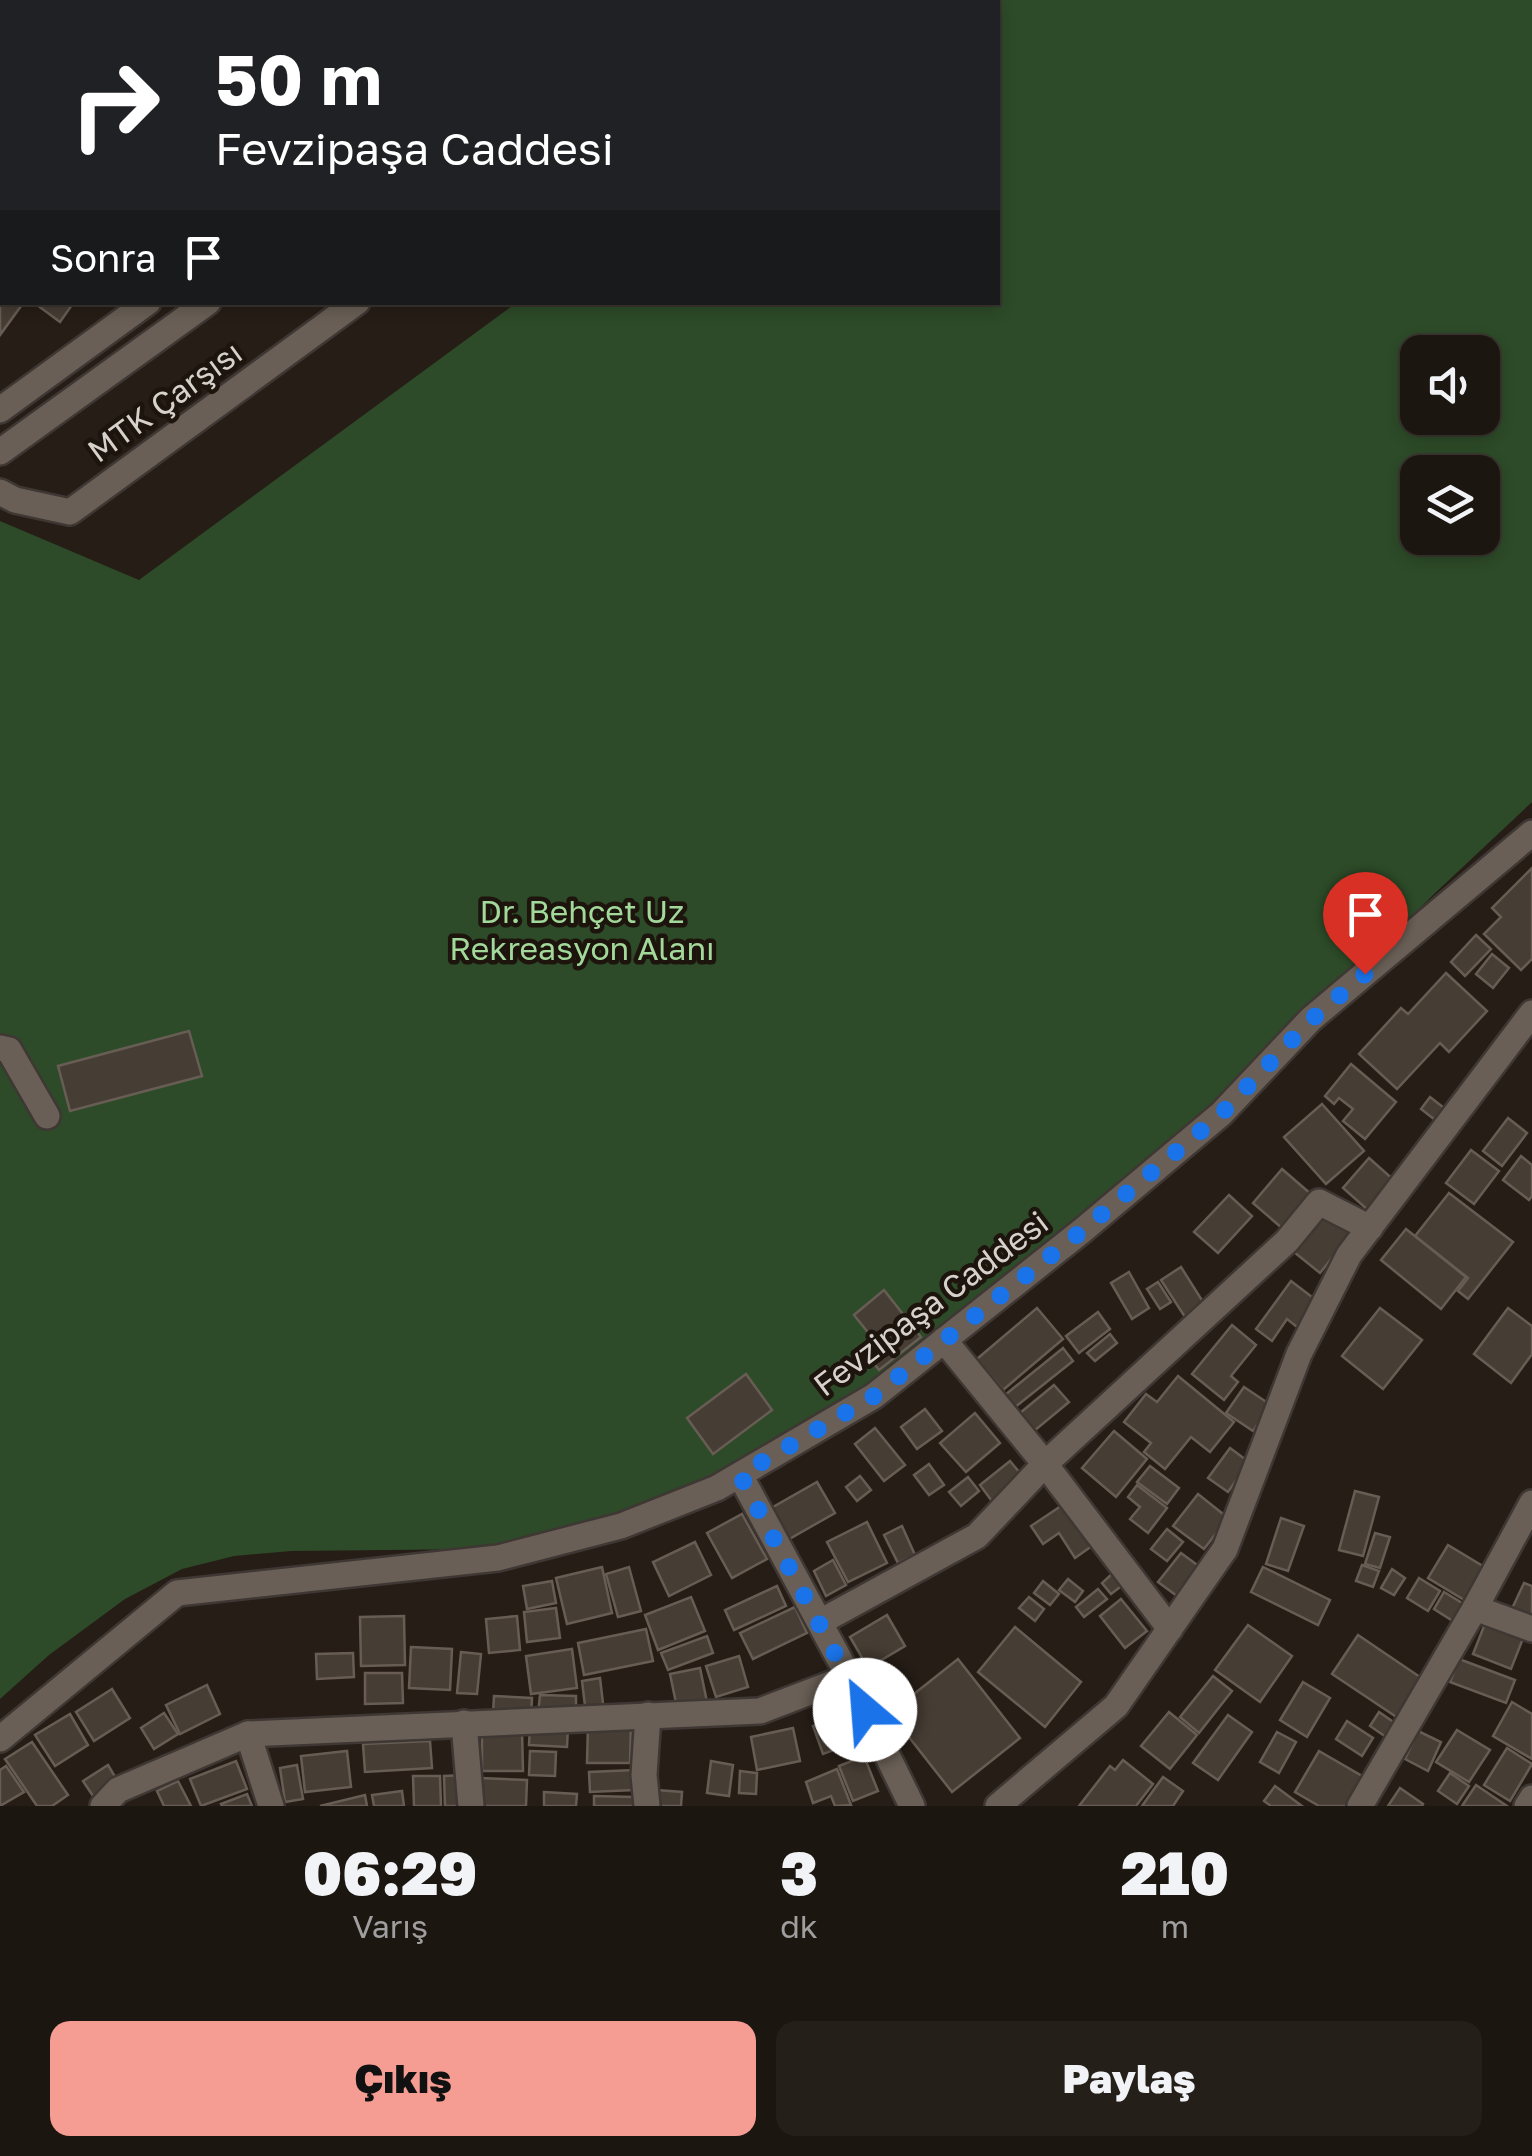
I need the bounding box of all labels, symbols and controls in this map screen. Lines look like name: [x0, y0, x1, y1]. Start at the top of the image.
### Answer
text: 50 m: [215, 36, 382, 120]
icon: right: [50, 40, 180, 170]
text: Fevzipaşa Caddesi: [215, 121, 614, 175]
icon: arrive: [176, 230, 231, 285]
text: Sonra: [50, 235, 156, 280]
street label: MTK Çarşısı: [80, 333, 249, 470]
map controls: [1400, 335, 1500, 555]
button: sound: [1400, 335, 1500, 435]
button: layers: [1400, 455, 1500, 555]
pin: [1323, 872, 1408, 975]
icon: arrive: [1338, 887, 1393, 942]
park label: Dr. Behçet Uz Rekreasyon Alanı: [449, 892, 715, 967]
street label: Fevzipaşa Caddesi: [806, 1203, 1055, 1404]
position arrow: [813, 1658, 917, 1762]
text: 06:29: [303, 1836, 477, 1908]
text: 3: [780, 1836, 818, 1908]
text: 210: [1121, 1836, 1229, 1908]
text: Varış: [352, 1907, 428, 1945]
text: dk: [780, 1907, 818, 1945]
text: m: [1161, 1907, 1189, 1945]
button: Çıkış: [50, 2021, 756, 2136]
button: Paylaş: [776, 2021, 1482, 2136]

